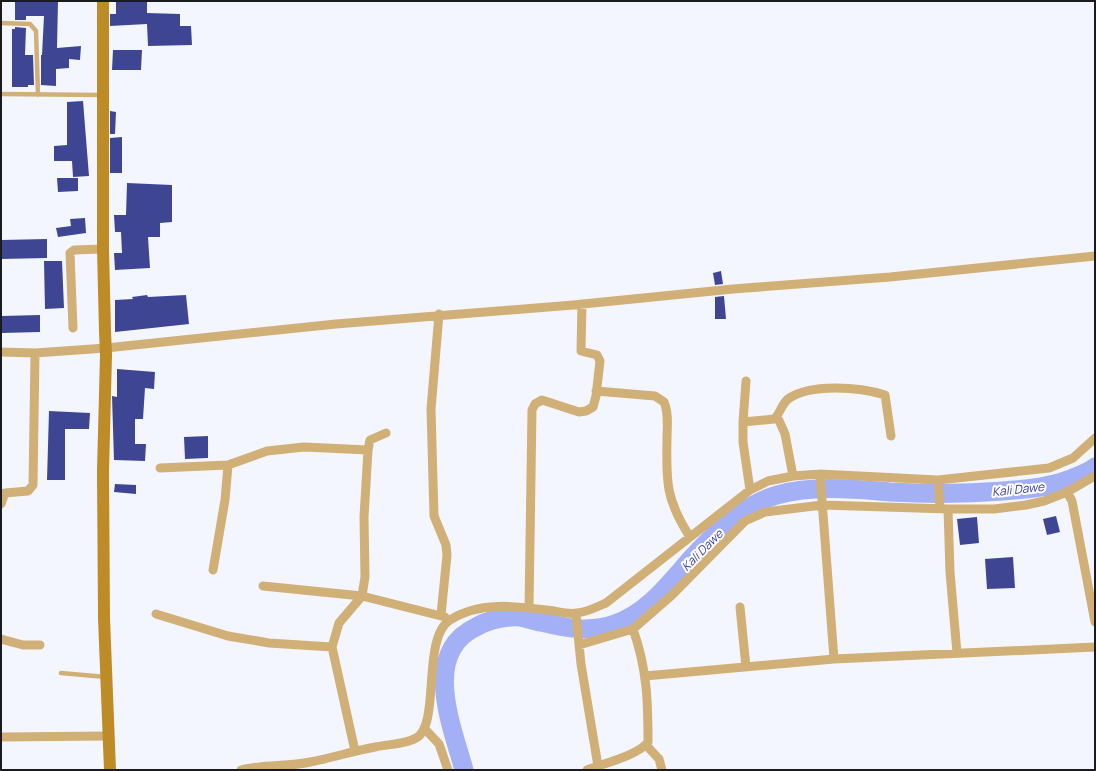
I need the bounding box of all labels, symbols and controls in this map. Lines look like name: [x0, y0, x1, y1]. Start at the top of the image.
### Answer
water label: Kali Dawe: [991, 478, 1046, 500]
water label: Kali Dawe: [678, 525, 727, 574]

